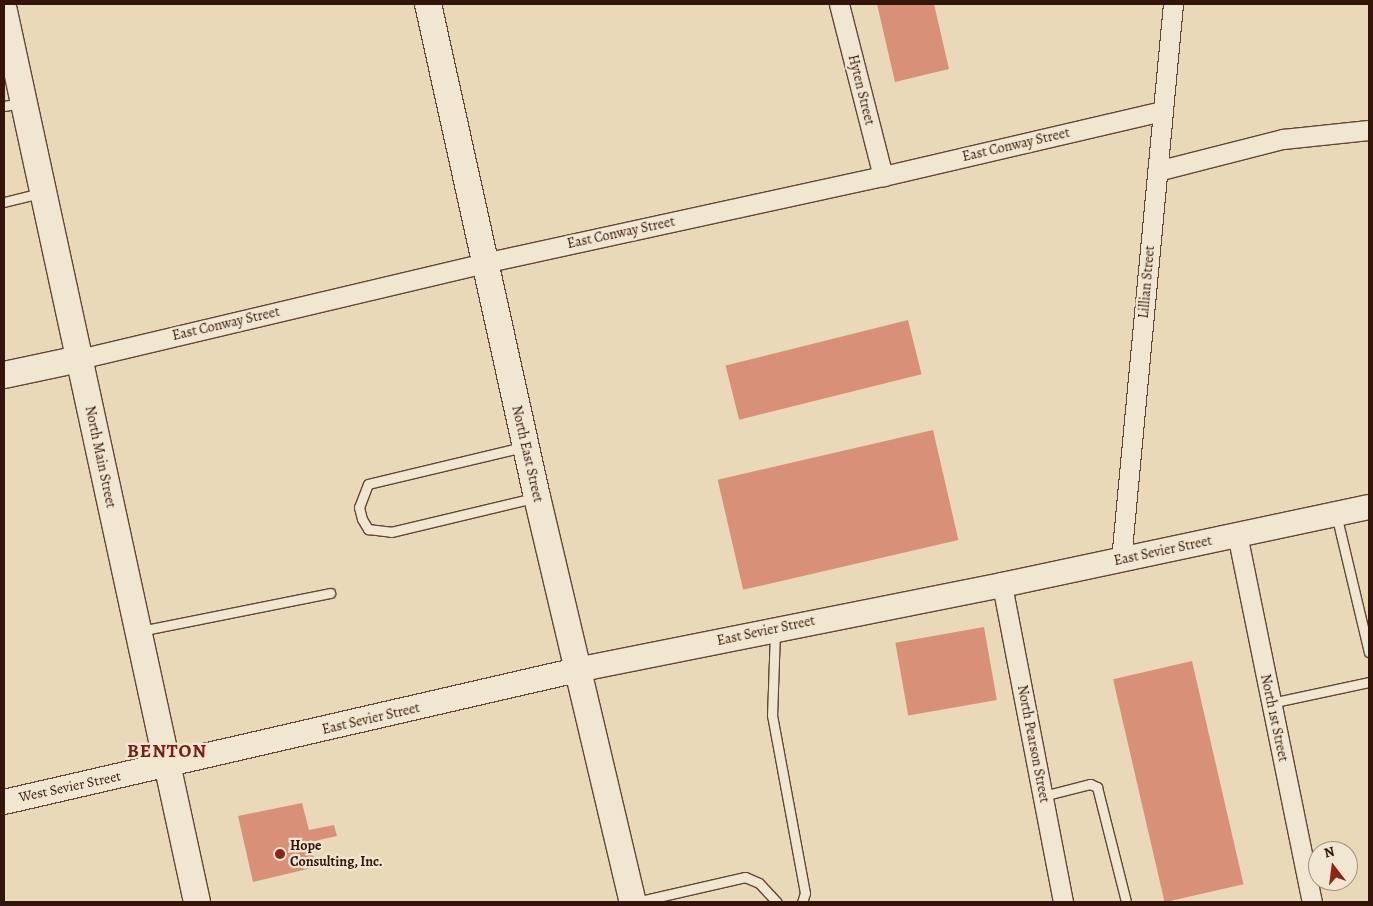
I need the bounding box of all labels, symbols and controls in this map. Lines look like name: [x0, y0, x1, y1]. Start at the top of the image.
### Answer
street label: Hyten Street: [844, 53, 878, 127]
street label: East Conway Street: [961, 124, 1071, 166]
street label: East Conway Street: [566, 213, 676, 253]
street label: Lillian Street: [1135, 245, 1159, 319]
street label: East Conway Street: [171, 303, 281, 345]
street label: North Main Street: [81, 404, 119, 510]
street label: North East Street: [508, 404, 546, 504]
street label: East Sevier Street: [1112, 532, 1214, 570]
street label: East Sevier Street: [715, 612, 817, 650]
street label: North 1st Street: [1257, 673, 1291, 763]
street label: North Pearson Street: [1013, 684, 1053, 804]
street label: East Sevier Street: [320, 700, 422, 738]
district label: BENTON: [126, 741, 208, 763]
street label: West Sevier Street: [18, 768, 122, 806]
place label: Hope Consulting, Inc.: [290, 838, 383, 870]
north arrow: [1308, 841, 1358, 891]
text: N: [1322, 841, 1337, 862]
marker: Hope Consulting, Inc.: [274, 848, 286, 860]

